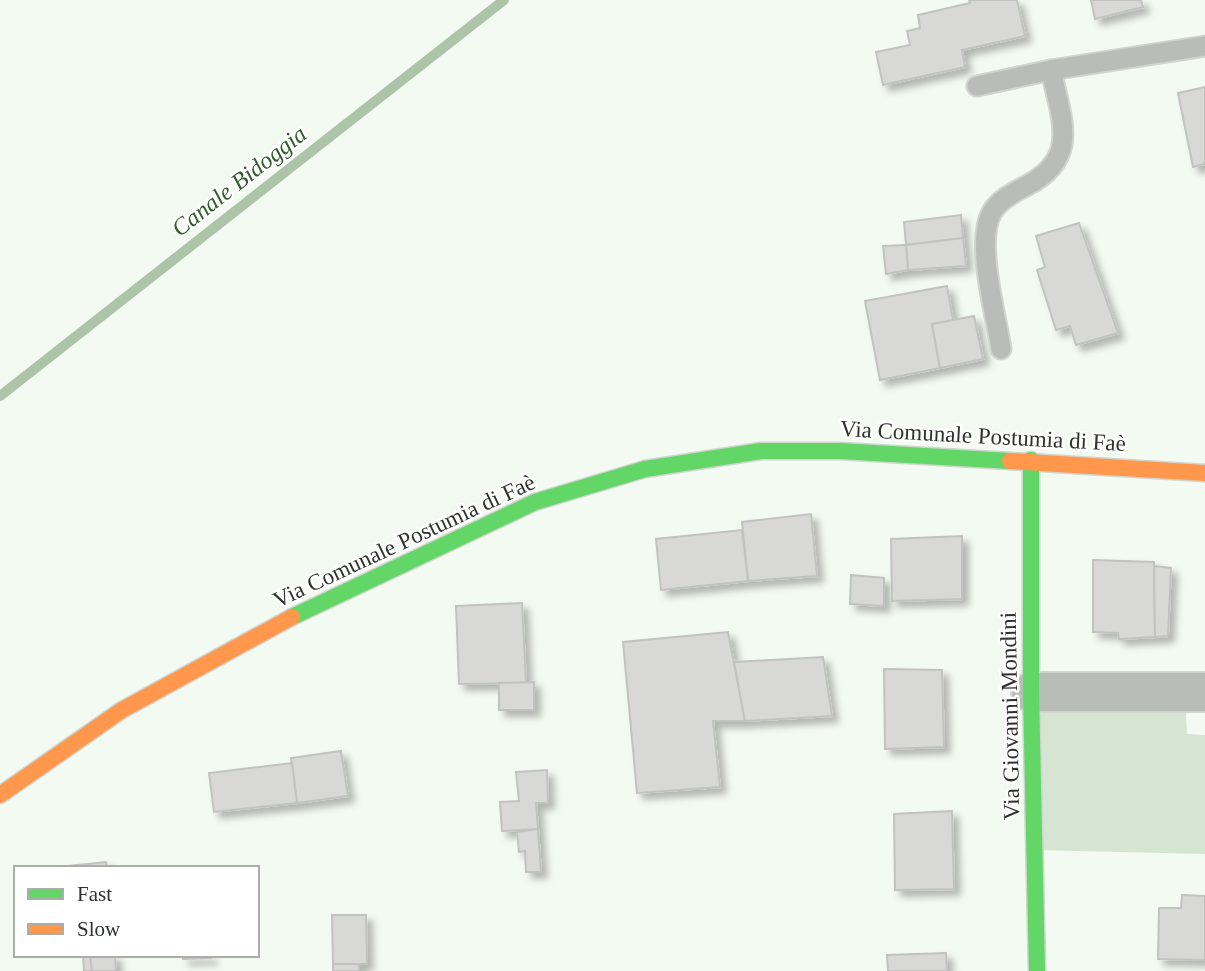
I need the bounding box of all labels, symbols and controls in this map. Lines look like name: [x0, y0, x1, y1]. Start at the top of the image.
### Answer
water label: Canale Bidoggia: [167, 120, 311, 242]
street label: Via Comunale Postumia di Faè: [839, 416, 1127, 456]
street label: Via Comunale Postumia di Faè: [269, 469, 539, 613]
street label: Via Giovanni Mondini: [996, 612, 1024, 820]
legend: [14, 866, 259, 957]
text: Fast: [77, 882, 112, 906]
text: Slow: [77, 917, 121, 941]

